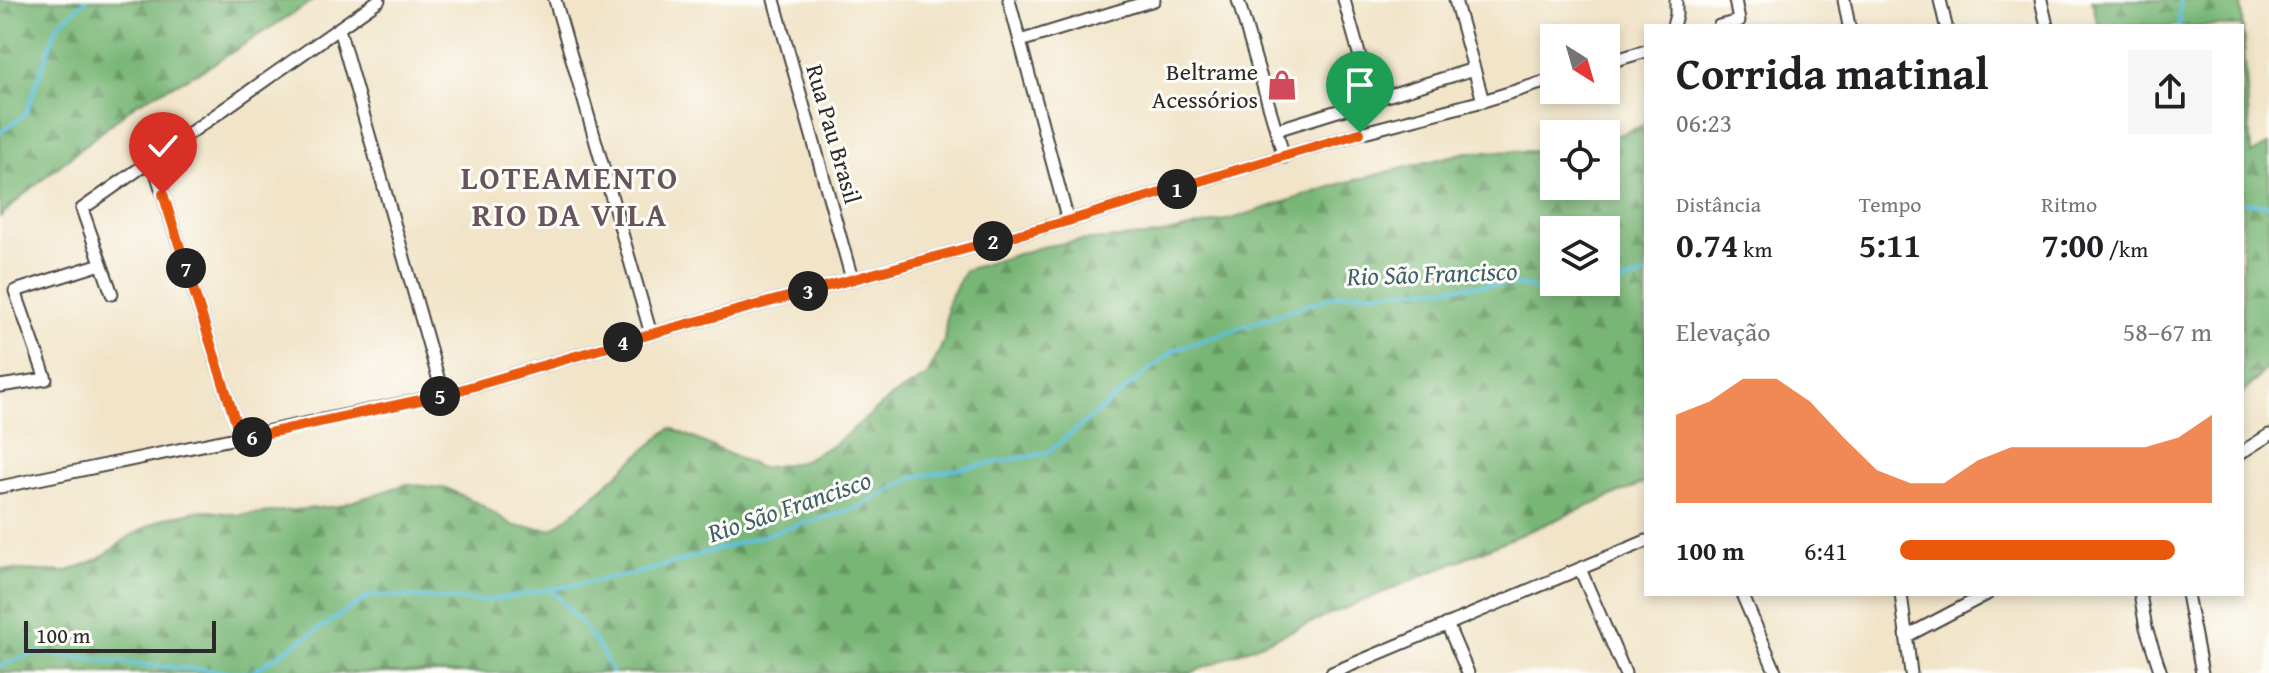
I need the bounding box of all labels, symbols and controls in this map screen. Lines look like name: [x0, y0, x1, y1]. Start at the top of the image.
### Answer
north arrow: [1540, 24, 1620, 104]
map controls: [1540, 24, 1620, 296]
text: Corrida matinal: [1676, 41, 1989, 105]
button: share: [2128, 50, 2212, 134]
pin: [1326, 51, 1394, 133]
place label: Beltrame Acessórios: [1152, 54, 1258, 117]
street label: Rua Pau Brasil: [797, 60, 871, 208]
icon: arrive: [1338, 63, 1382, 107]
shop icon: Beltrame Acessórios: [1265, 68, 1299, 102]
text: 06:23: [1676, 103, 1732, 142]
pin: [129, 112, 197, 194]
button: locate: [1540, 120, 1620, 200]
icon: check: [141, 124, 185, 168]
district label: LOTEAMENTO RIO DA VILA: [461, 154, 679, 238]
pin: 1: [1157, 169, 1197, 209]
text: 1: [1171, 173, 1183, 205]
text: Distância: [1676, 188, 1761, 220]
text: Tempo: [1859, 188, 1922, 220]
text: Ritmo: [2041, 188, 2097, 220]
button: layers: [1540, 216, 1620, 296]
text: 0.74: [1676, 220, 1738, 269]
text: 5:11: [1859, 220, 1921, 269]
text: 7:00: [2041, 220, 2104, 269]
pin: 2: [973, 221, 1013, 261]
text: 2: [987, 225, 999, 257]
text: km: [1738, 233, 1772, 265]
text: /km: [2104, 233, 2148, 265]
pin: 7: [166, 248, 206, 288]
water label: Rio São Francisco: [1345, 251, 1518, 296]
text: 7: [180, 252, 192, 284]
pin: 3: [788, 271, 828, 311]
text: 3: [802, 275, 814, 307]
text: Elevação: [1676, 312, 1770, 351]
text: 58–67 m: [2123, 312, 2212, 351]
pin: 4: [603, 322, 643, 362]
text: 4: [617, 326, 629, 358]
pin: 5: [420, 376, 460, 416]
text: 5: [434, 380, 446, 412]
pin: 6: [232, 417, 272, 457]
text: 6: [246, 421, 258, 453]
water label: Rio São Francisco: [701, 460, 876, 553]
text: 100 m: [1676, 531, 1744, 570]
text: 6:41: [1804, 531, 1848, 570]
scale bar: [24, 617, 216, 653]
text: 100 m: [36, 619, 91, 651]

